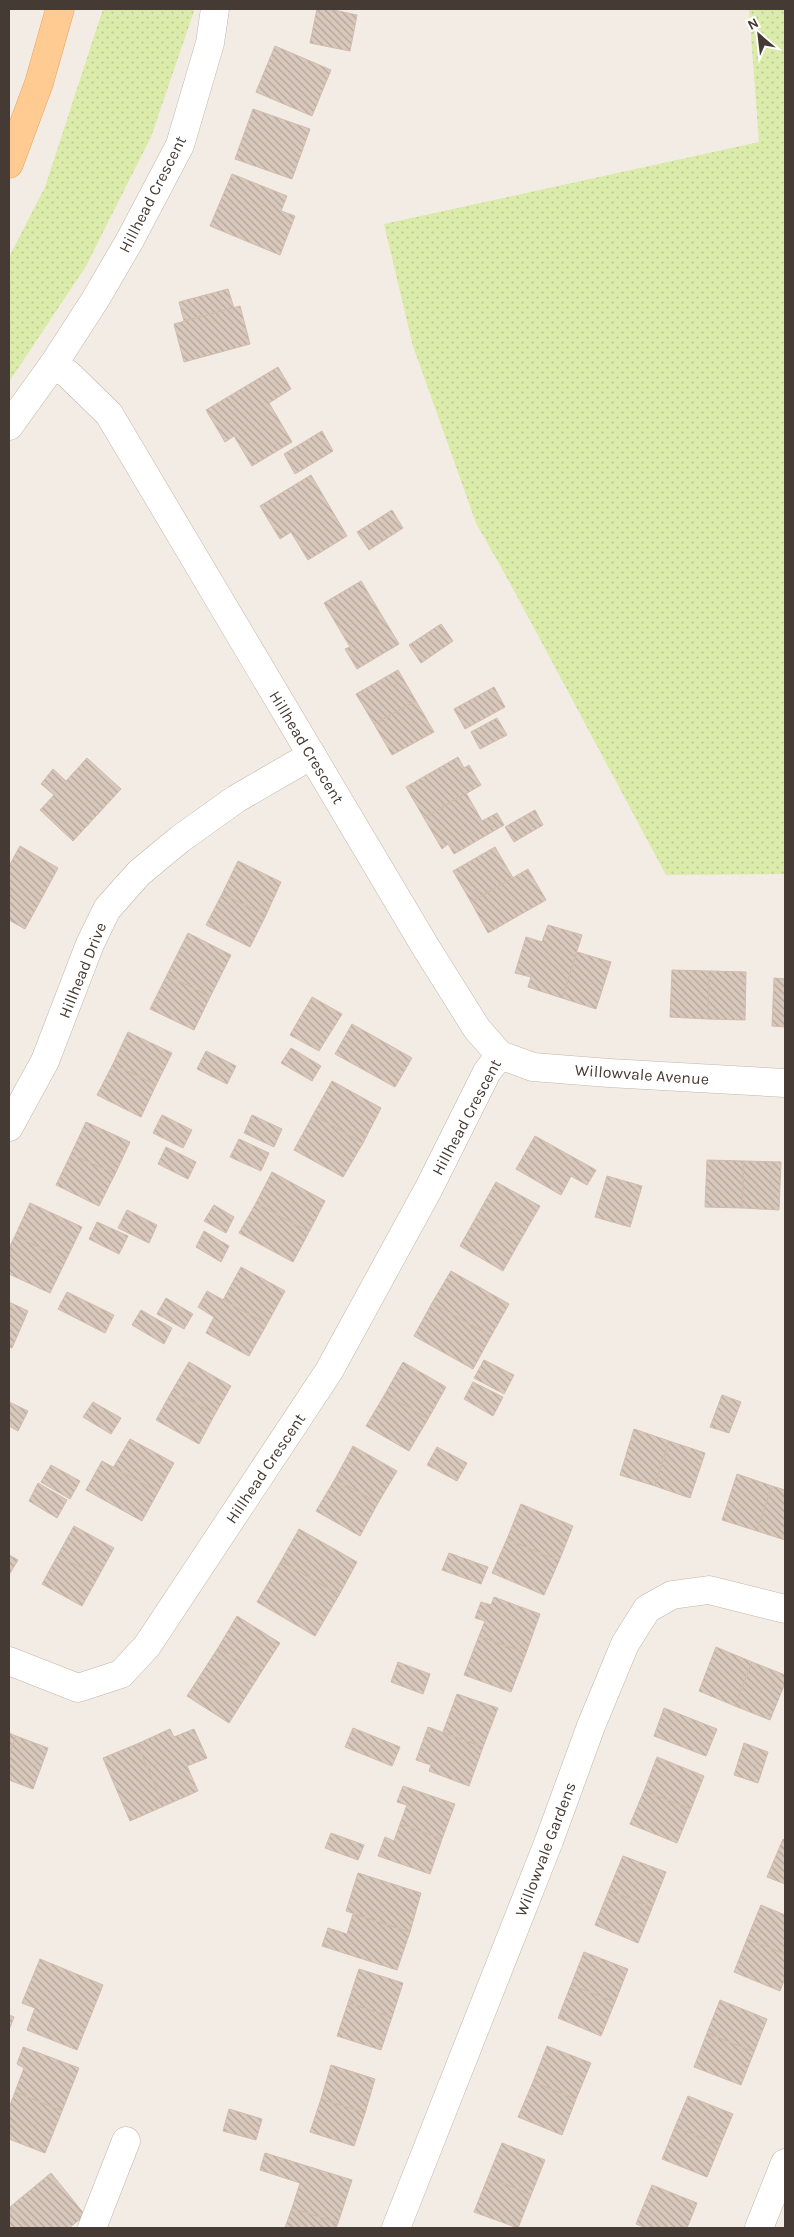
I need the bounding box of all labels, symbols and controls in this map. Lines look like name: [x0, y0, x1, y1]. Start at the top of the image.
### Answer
north arrow: [734, 10, 784, 60]
text: N: [745, 14, 762, 34]
street label: Hillhead Crescent: [115, 133, 190, 256]
street label: Hillhead Crescent: [265, 687, 348, 807]
street label: Hillhead Drive: [55, 919, 110, 1021]
street label: Hillhead Crescent: [428, 1056, 505, 1179]
street label: Willowvale Avenue: [574, 1060, 710, 1089]
street label: Hillhead Crescent: [222, 1410, 309, 1527]
street label: Willowvale Gardens: [511, 1779, 580, 1919]

